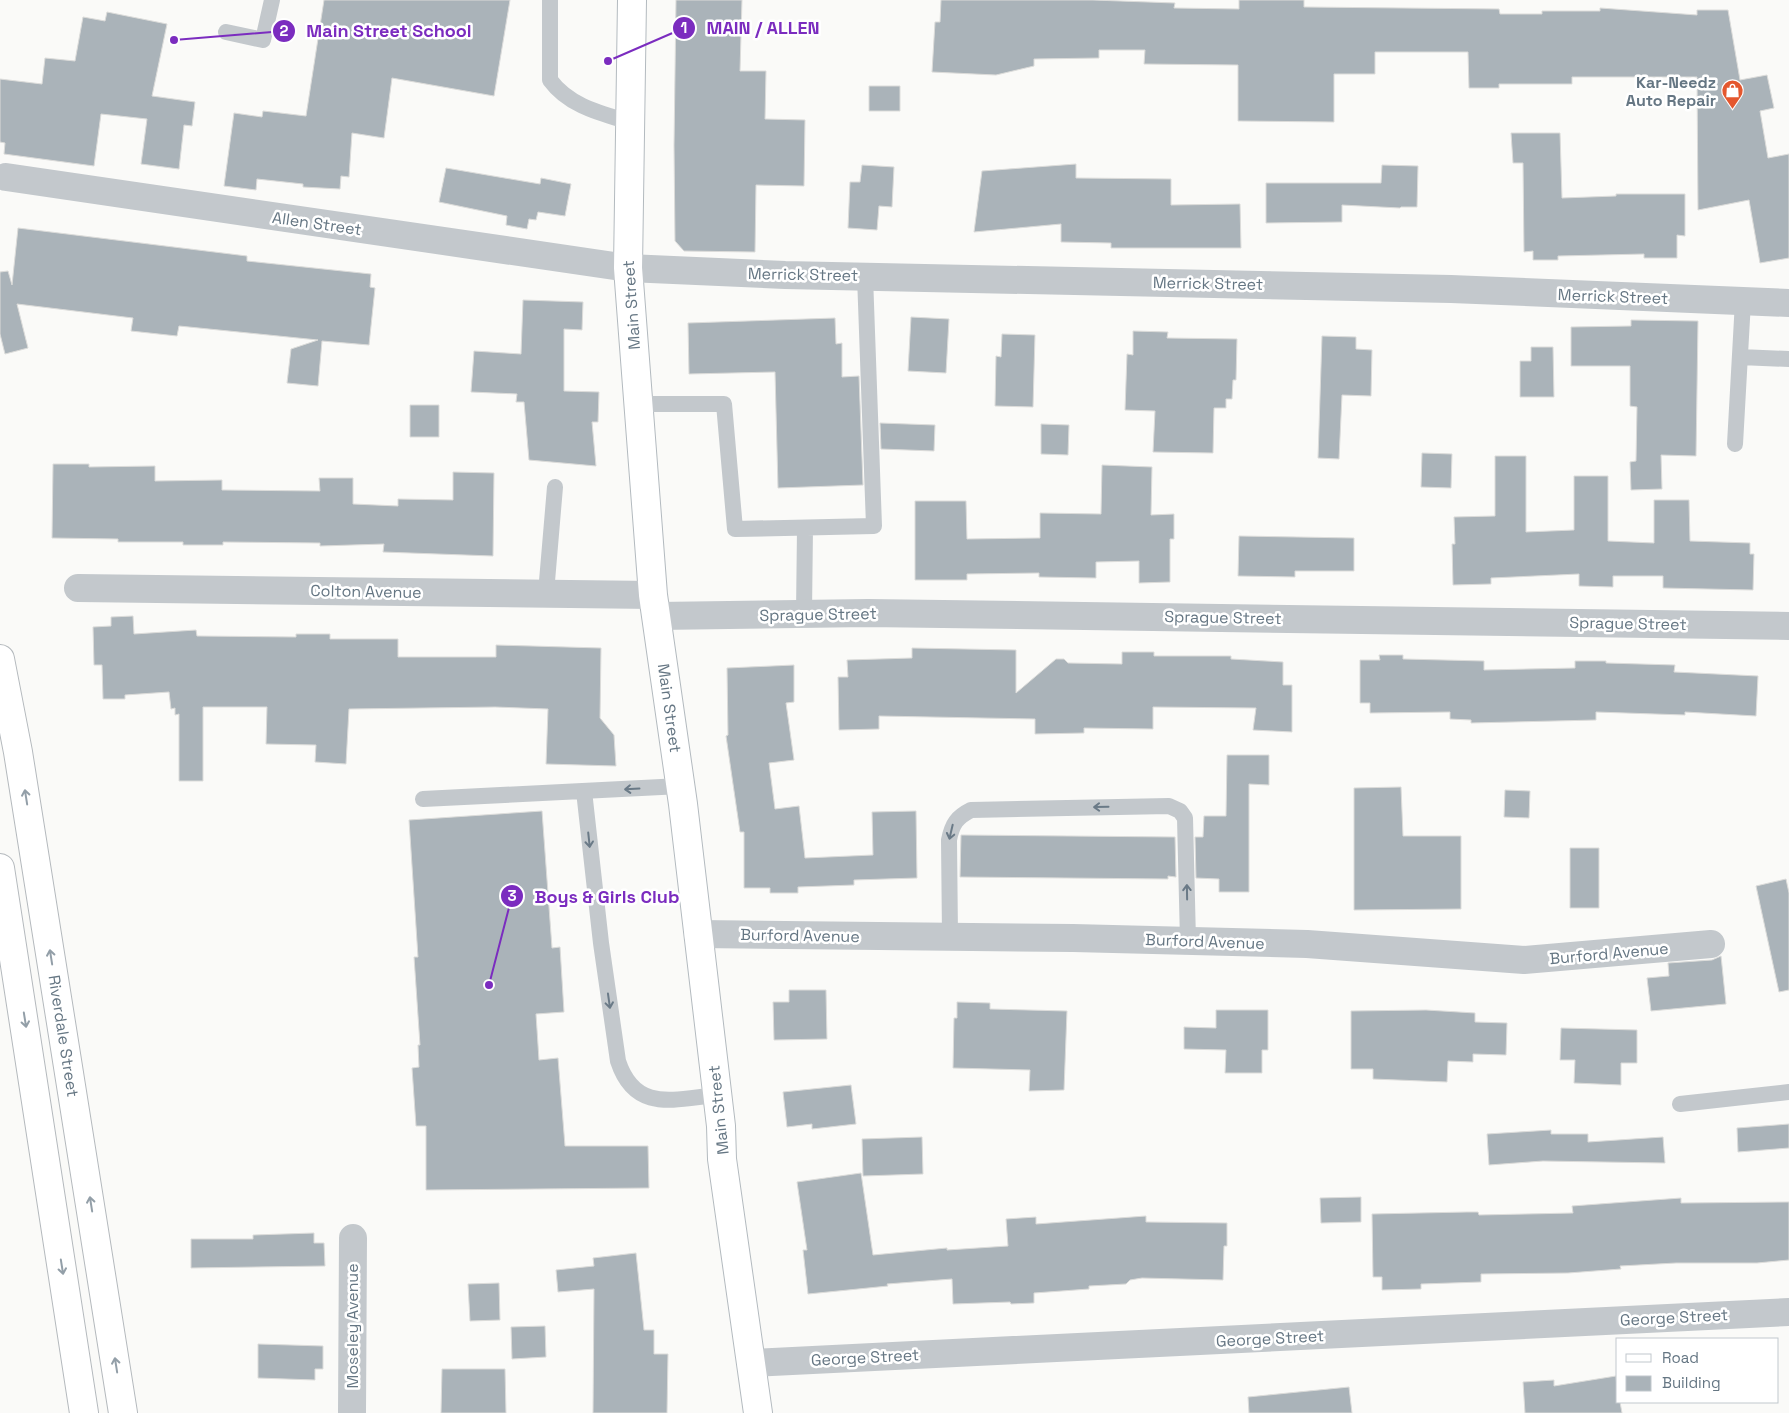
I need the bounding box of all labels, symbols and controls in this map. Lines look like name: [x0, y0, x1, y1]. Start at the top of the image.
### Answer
callout: MAIN / ALLEN: [671, 11, 829, 44]
callout: Main Street School: [271, 14, 482, 47]
text: MAIN / ALLEN: [707, 16, 819, 39]
text: 1: [681, 18, 687, 37]
text: Main Street School: [306, 19, 472, 42]
text: 2: [280, 21, 289, 40]
place label: Kar-Needz Auto Repair: [1626, 72, 1716, 111]
shop icon: Kar-Needz Auto Repair: [1720, 79, 1744, 110]
street label: Allen Street: [271, 207, 363, 240]
street label: Main Street: [618, 259, 645, 350]
street label: Merrick Street: [748, 263, 858, 286]
street label: Merrick Street: [1153, 272, 1263, 295]
street label: Merrick Street: [1557, 284, 1669, 309]
street label: Colton Avenue: [310, 580, 422, 603]
street label: Sprague Street: [759, 603, 877, 626]
street label: Sprague Street: [1164, 606, 1282, 629]
street label: Sprague Street: [1569, 612, 1687, 635]
street label: Main Street: [653, 662, 686, 754]
one-way arrow: [624, 784, 640, 793]
one-way arrow: [20, 789, 30, 805]
one-way arrow: [1094, 802, 1110, 812]
one-way arrow: [946, 824, 955, 840]
one-way arrow: [584, 831, 594, 847]
callout: Boys & Girls Club: [500, 880, 689, 913]
one-way arrow: [1182, 884, 1192, 900]
text: Boys & Girls Club: [535, 885, 679, 908]
text: 3: [507, 886, 517, 905]
street label: Burford Avenue: [740, 924, 860, 947]
street label: Burford Avenue: [1145, 929, 1265, 954]
street label: Burford Avenue: [1549, 938, 1669, 969]
one-way arrow: [46, 950, 56, 966]
street label: Riverdale Street: [43, 973, 84, 1099]
one-way arrow: [604, 993, 614, 1009]
one-way arrow: [20, 1012, 30, 1028]
street label: Main Street: [703, 1064, 734, 1156]
one-way arrow: [85, 1197, 95, 1213]
one-way arrow: [57, 1259, 67, 1275]
street label: Moseley Avenue: [342, 1263, 363, 1389]
street label: George Street: [1619, 1304, 1729, 1331]
street label: George Street: [1215, 1325, 1325, 1352]
legend: [1616, 1338, 1779, 1403]
street label: George Street: [810, 1344, 920, 1371]
text: Road: [1662, 1348, 1699, 1367]
one-way arrow: [110, 1357, 120, 1373]
text: Building: [1662, 1373, 1721, 1392]

